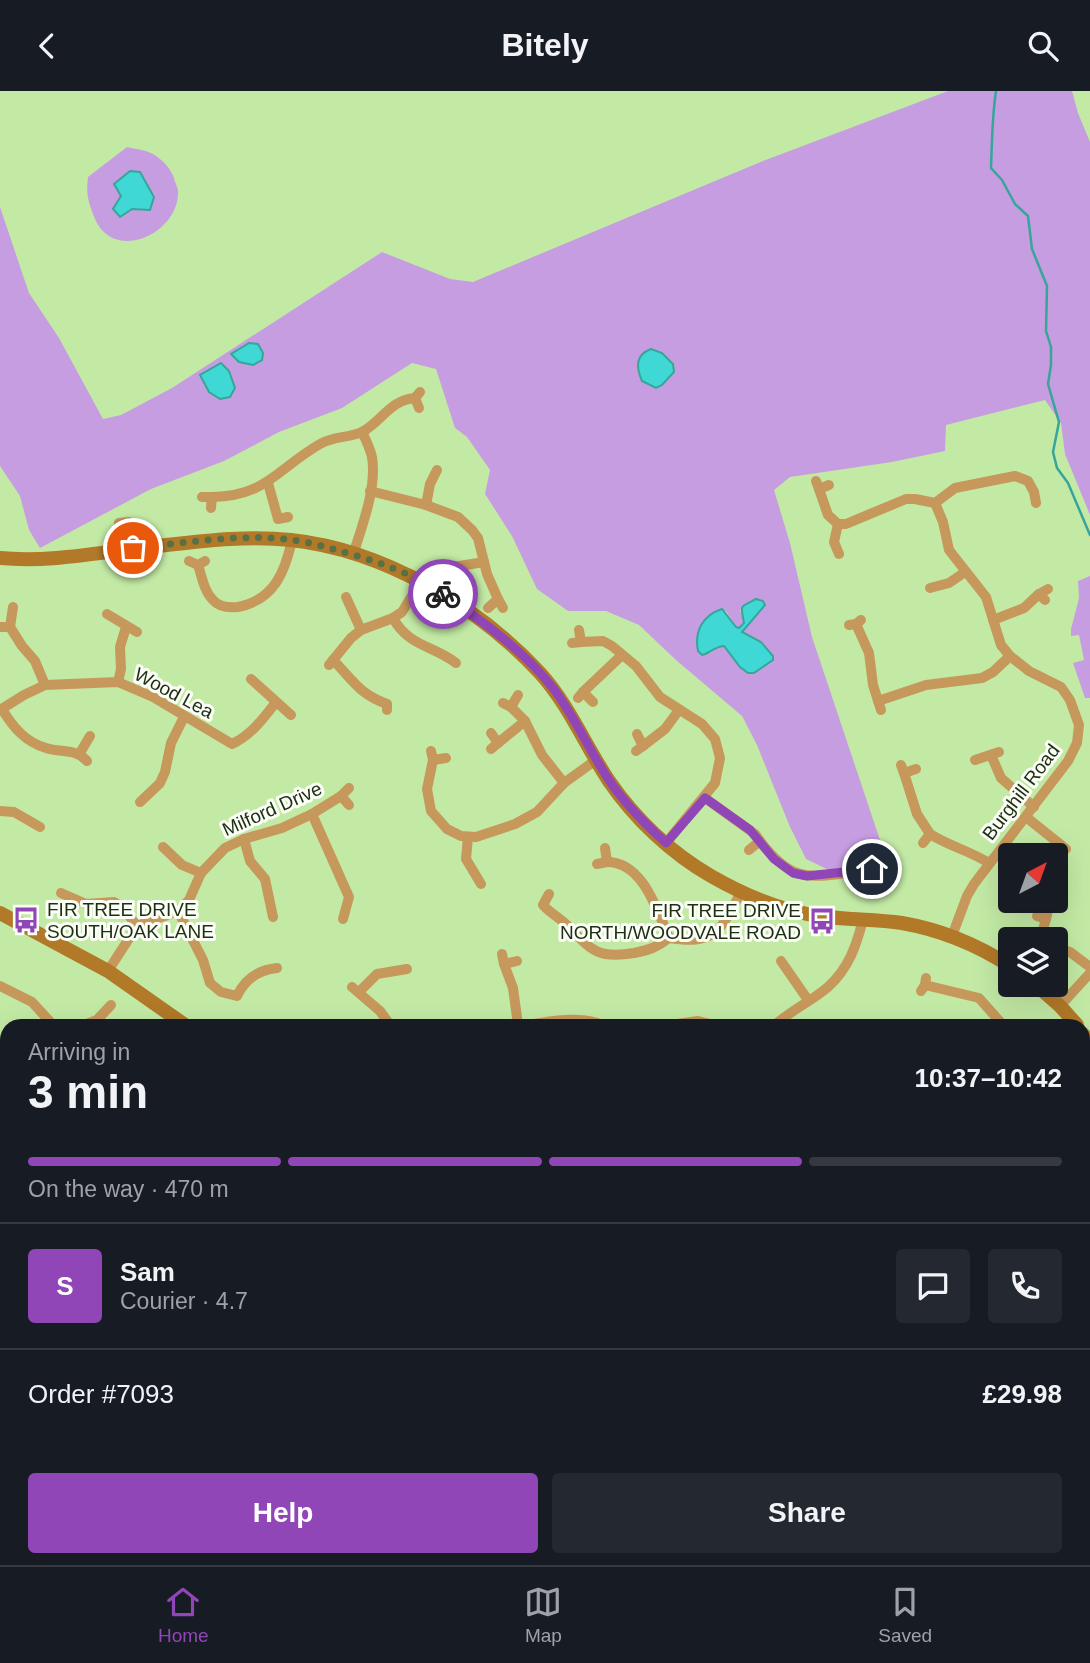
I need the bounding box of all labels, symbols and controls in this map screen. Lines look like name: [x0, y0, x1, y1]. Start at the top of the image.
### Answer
icon: back: [28, 27, 66, 65]
text: Bitely: [501, 27, 589, 63]
icon: search: [1024, 27, 1062, 65]
pin: [103, 518, 163, 578]
icon: bag: [114, 529, 152, 567]
courier: [408, 559, 478, 629]
icon: bike: [424, 575, 462, 613]
street label: Wood Lea: [131, 663, 217, 723]
street label: Burghill Road: [978, 740, 1064, 844]
street label: Milford Drive: [219, 778, 325, 840]
pin: [842, 839, 902, 899]
north arrow: [998, 843, 1068, 913]
map controls: [998, 843, 1068, 997]
icon: home: [853, 850, 891, 888]
place label: FIR TREE DRIVE SOUTH/OAK LANE: [47, 899, 214, 942]
place label: FIR TREE DRIVE NORTH/WOODVALE ROAD: [560, 900, 801, 943]
bus stop icon: FIR TREE DRIVE SOUTH/OAK LANE: [11, 905, 41, 935]
bus stop icon: FIR TREE DRIVE NORTH/WOODVALE ROAD: [807, 906, 837, 936]
button: layers: [998, 927, 1068, 997]
text: Arriving in: [28, 1039, 130, 1065]
text: 10:37–10:42: [915, 1063, 1062, 1093]
text: 3 min: [28, 1066, 148, 1118]
text: On the way · 470 m: [28, 1176, 229, 1202]
button: chat: [896, 1249, 970, 1323]
button: phone: [988, 1249, 1062, 1323]
text: Sam: [120, 1257, 175, 1287]
text: S: [56, 1271, 74, 1301]
text: Courier · 4.7: [120, 1288, 248, 1314]
text: Order #7093: [28, 1379, 174, 1409]
text: £29.98: [982, 1379, 1062, 1409]
button: Help: [28, 1473, 538, 1553]
button: Share: [552, 1473, 1062, 1553]
tab: Home: [158, 1583, 209, 1647]
tab: Map: [524, 1583, 562, 1647]
tab: Saved: [878, 1583, 932, 1647]

